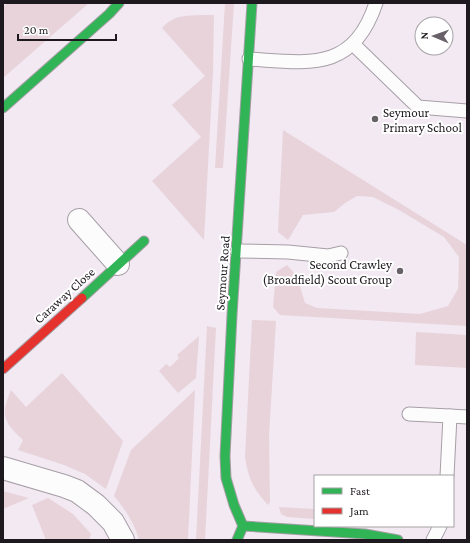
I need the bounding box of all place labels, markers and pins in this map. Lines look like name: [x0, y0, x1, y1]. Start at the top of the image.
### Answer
place label: Seymour Primary School: [383, 105, 462, 135]
marker: Seymour Primary School: [370, 114, 380, 124]
place label: Second Crawley (Broadfield) Scout Group: [263, 257, 393, 288]
marker: Second Crawley (Broadfield) Scout Group: [395, 266, 405, 276]

